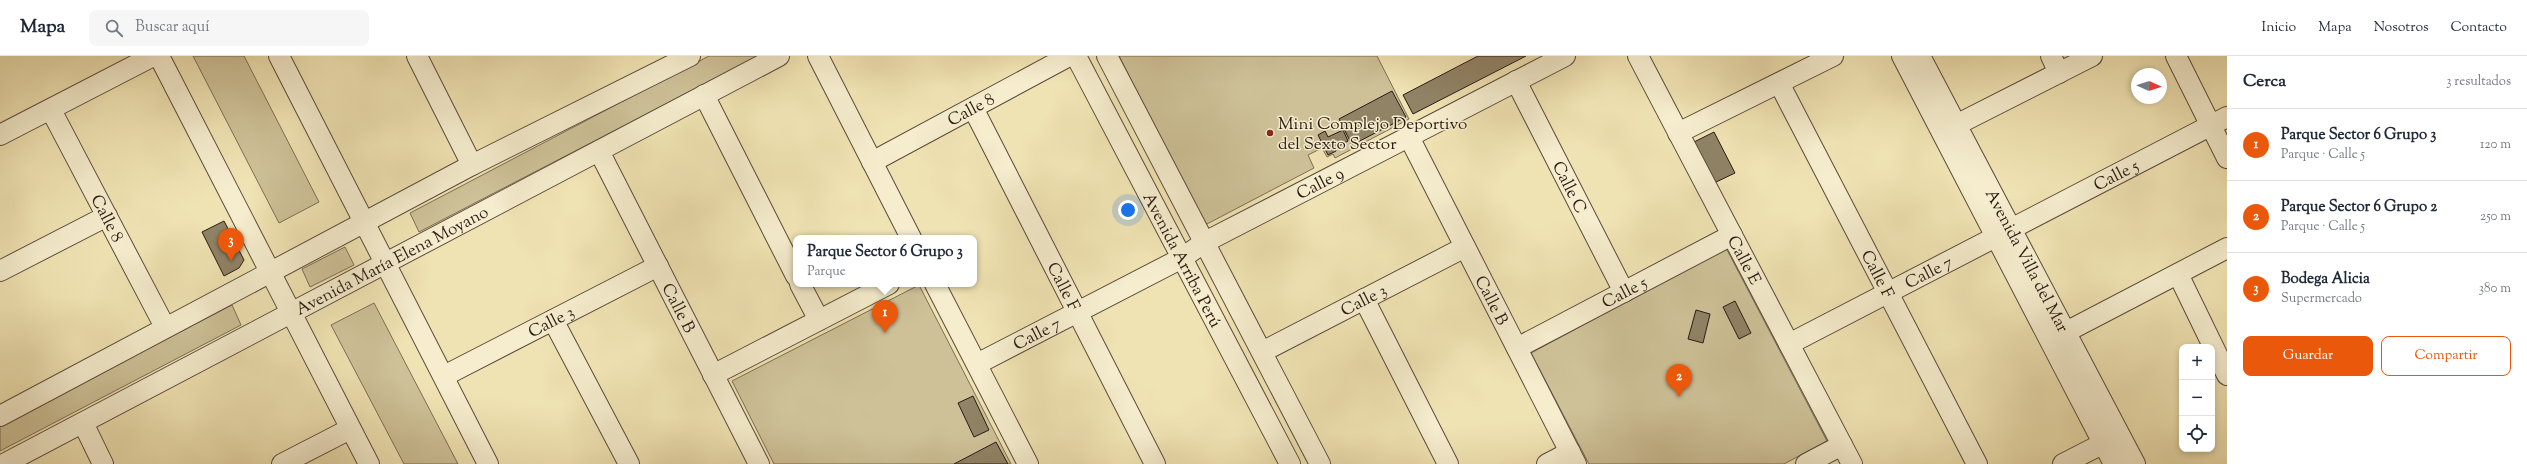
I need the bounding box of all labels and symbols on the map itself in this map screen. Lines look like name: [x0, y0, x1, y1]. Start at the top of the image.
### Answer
north arrow: [2131, 68, 2167, 104]
street label: Calle 8: [944, 88, 1000, 133]
place label: Mini Complejo Deportivo del Sexto Sector: [1278, 113, 1467, 157]
marker: Mini Complejo Deportivo del Sexto Sector: [1265, 128, 1275, 138]
street label: Calle 5: [2090, 155, 2144, 198]
street label: Calle C: [1545, 157, 1592, 218]
street label: Calle 9: [1293, 162, 1349, 207]
street label: Avenida Villa del Mar: [1978, 185, 2074, 338]
street label: Avenida Arriba Perú: [1136, 189, 1227, 333]
street label: Calle 8: [84, 191, 128, 247]
your location: [1118, 200, 1138, 220]
street label: Avenida María Elena Moyano: [292, 201, 493, 322]
pin: 3: [218, 228, 244, 261]
street label: Calle E: [1720, 232, 1766, 289]
street label: Calle F: [1854, 246, 1899, 304]
street label: Calle 7: [1901, 251, 1958, 296]
street label: Calle F: [1040, 259, 1085, 316]
street label: Calle B: [1468, 272, 1513, 330]
street label: Calle 5: [1598, 272, 1652, 315]
street label: Calle 3: [1337, 279, 1392, 323]
street label: Calle B: [655, 280, 700, 338]
pin: 1: [872, 300, 898, 333]
street label: Calle 3: [524, 301, 579, 345]
street label: Calle 7: [1009, 312, 1066, 357]
pin: 2: [1666, 364, 1692, 397]

